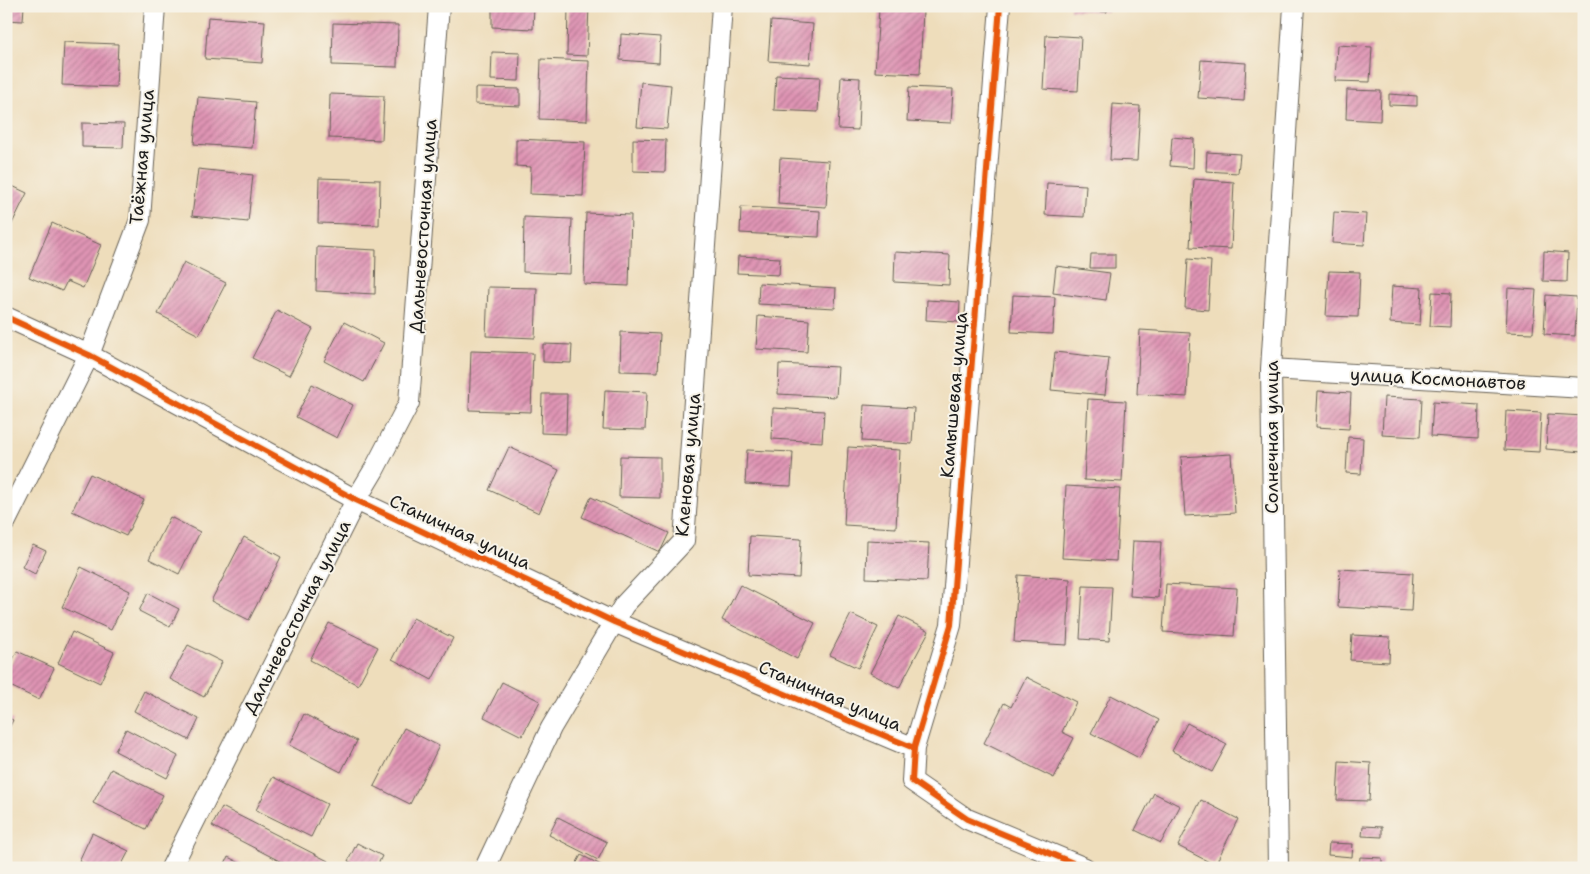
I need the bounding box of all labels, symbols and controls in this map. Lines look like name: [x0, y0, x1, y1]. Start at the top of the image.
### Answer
street label: Таёжная улица: [124, 88, 160, 226]
street label: Дальневосточная улица: [404, 118, 442, 334]
street label: Камышевая улица: [935, 311, 973, 479]
street label: Солнечная улица: [1260, 360, 1284, 514]
street label: улица Космонавтов: [1349, 362, 1527, 396]
street label: Кленовая улица: [670, 392, 706, 538]
street label: Станичная улица: [386, 489, 534, 575]
street label: Дальневосточная улица: [238, 516, 356, 718]
street label: Станичная улица: [755, 655, 905, 737]

